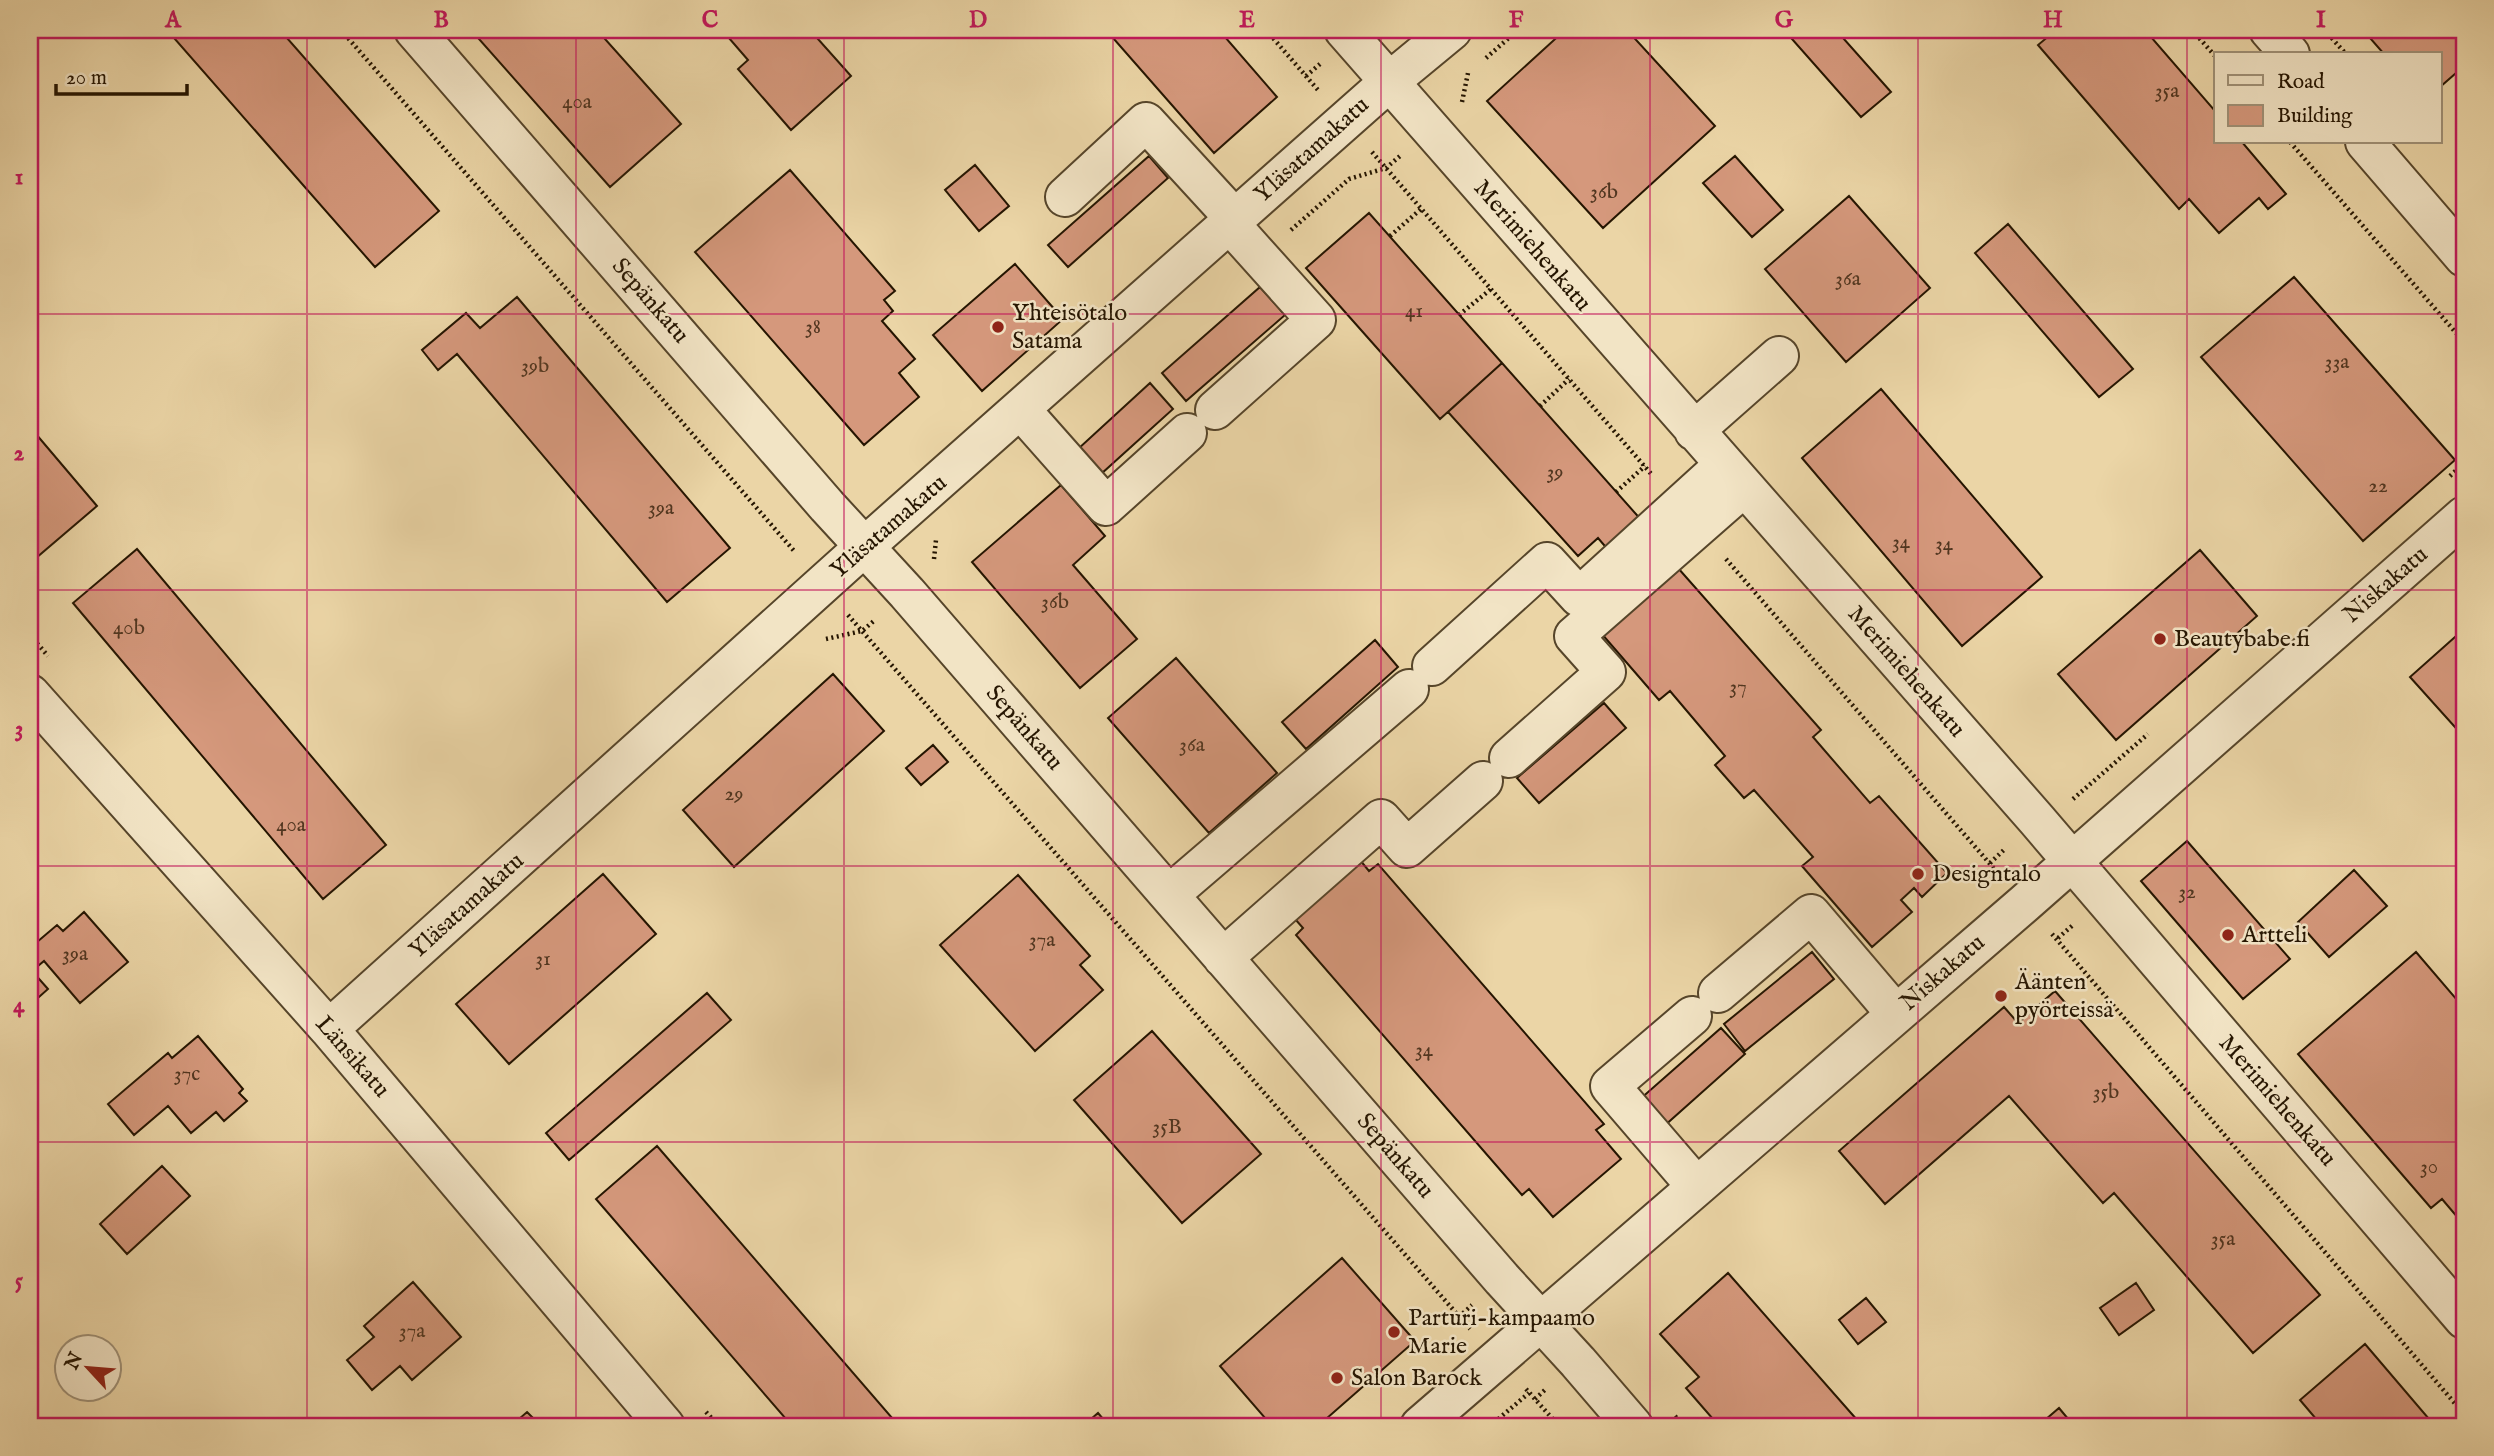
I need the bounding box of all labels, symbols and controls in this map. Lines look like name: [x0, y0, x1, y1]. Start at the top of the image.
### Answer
text: A: [164, 6, 182, 35]
text: B: [433, 6, 449, 35]
text: C: [702, 6, 719, 35]
text: D: [969, 6, 987, 35]
text: E: [1239, 6, 1255, 35]
text: F: [1509, 6, 1524, 35]
text: G: [1775, 6, 1794, 35]
text: H: [2043, 6, 2063, 35]
text: I: [2316, 6, 2326, 35]
scale bar: [56, 52, 187, 96]
legend: [2214, 52, 2442, 144]
text: 20 m: [66, 65, 107, 92]
text: Road: [2277, 69, 2325, 96]
house number: 35a: [2155, 78, 2180, 105]
house number: 40a: [562, 89, 593, 116]
street label: Yläsatamakatu: [1248, 90, 1376, 210]
text: Building: [2277, 103, 2353, 130]
text: 1: [15, 163, 23, 192]
street label: Merimiehenkatu: [1466, 174, 1598, 318]
house number: 36b: [1590, 179, 1618, 206]
street label: Sepänkatu: [604, 252, 696, 350]
house number: 36a: [1835, 266, 1862, 293]
place label: Yhteisötalo Satama: [1012, 298, 1127, 357]
house number: 41: [1405, 298, 1423, 325]
house number: 38: [805, 314, 821, 341]
marker: Yhteisötalo Satama: [990, 319, 1006, 335]
house number: 33a: [2325, 349, 2350, 376]
house number: 39b: [521, 353, 549, 380]
text: 2: [14, 439, 25, 468]
house number: 39: [1546, 459, 1564, 486]
street label: Yläsatamakatu: [824, 468, 954, 586]
house number: 22: [2368, 473, 2388, 500]
house number: 39a: [648, 495, 675, 522]
house number: 34: [1892, 529, 1911, 556]
house number: 34: [1935, 531, 1954, 558]
street label: Niskakatu: [2337, 540, 2435, 630]
house number: 36b: [1041, 589, 1069, 616]
street label: Merimiehenkatu: [1840, 600, 1972, 744]
house number: 40b: [113, 615, 145, 642]
place label: Beautybabe.fi: [2174, 624, 2310, 655]
marker: Beautybabe.fi: [2152, 631, 2168, 647]
house number: 37: [1729, 674, 1747, 701]
street label: Sepänkatu: [978, 679, 1070, 777]
text: 3: [15, 715, 23, 744]
house number: 36a: [1179, 732, 1206, 759]
house number: 29: [724, 781, 744, 808]
house number: 40a: [276, 812, 307, 839]
street label: Yläsatamakatu: [403, 846, 531, 966]
place label: Designtalo: [1932, 859, 2041, 890]
marker: Designtalo: [1910, 866, 1926, 882]
house number: 32: [2178, 879, 2196, 906]
place label: Artteli: [2241, 920, 2308, 951]
house number: 37a: [1029, 927, 1056, 954]
marker: Artteli: [2220, 927, 2236, 943]
street label: Niskakatu: [1894, 928, 1992, 1018]
house number: 39a: [62, 941, 89, 968]
house number: 31: [535, 946, 551, 973]
place label: Äänten pyörteissä: [2014, 967, 2114, 1026]
marker: Äänten pyörteissä: [1993, 988, 2009, 1004]
text: 4: [13, 991, 25, 1020]
street label: Länsikatu: [308, 1009, 396, 1105]
street label: Merimiehenkatu: [2211, 1029, 2343, 1173]
house number: 34: [1415, 1037, 1434, 1064]
house number: 37c: [174, 1061, 200, 1088]
house number: 35b: [2093, 1079, 2119, 1106]
street label: Sepänkatu: [1349, 1107, 1441, 1205]
house number: 35B: [1152, 1114, 1182, 1141]
house number: 30: [2420, 1154, 2438, 1181]
house number: 35a: [2211, 1226, 2236, 1253]
text: 5: [15, 1267, 24, 1296]
place label: Parturi-kampaamo Marie: [1408, 1303, 1595, 1362]
house number: 37a: [399, 1318, 426, 1345]
marker: Parturi-kampaamo Marie: [1386, 1324, 1402, 1340]
north arrow: [52, 1334, 122, 1404]
text: N: [60, 1348, 89, 1375]
place label: Salon Barock: [1351, 1363, 1482, 1394]
marker: Salon Barock: [1329, 1370, 1345, 1386]

